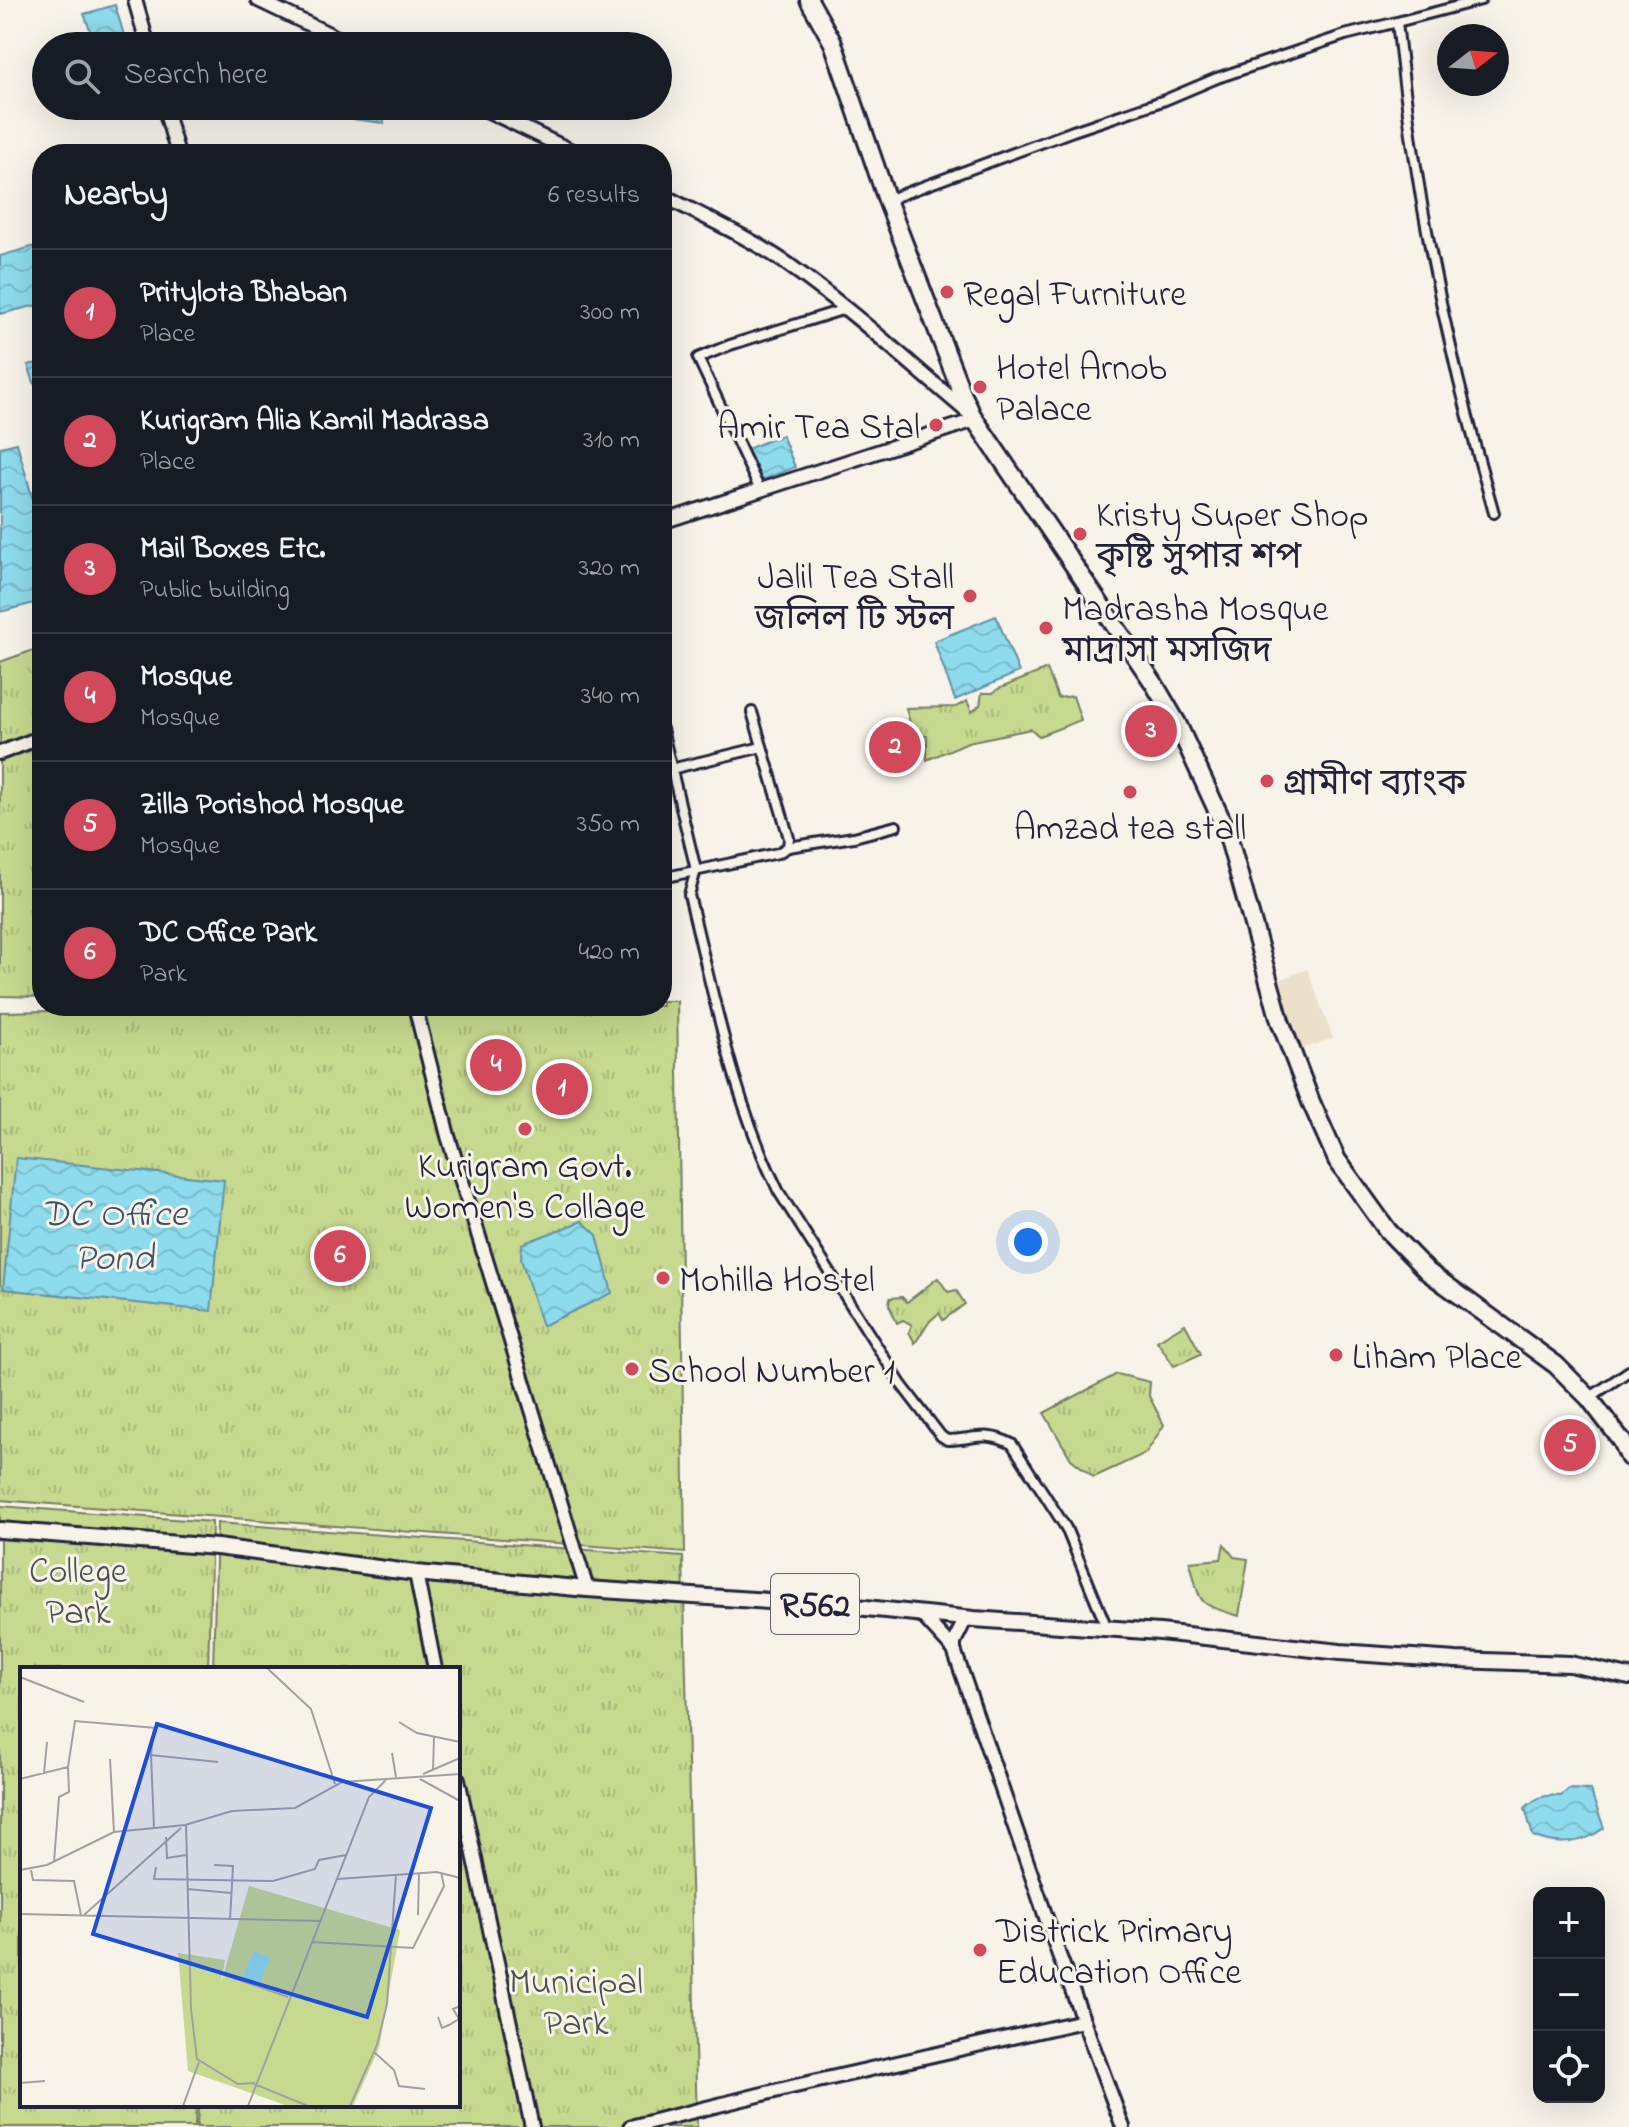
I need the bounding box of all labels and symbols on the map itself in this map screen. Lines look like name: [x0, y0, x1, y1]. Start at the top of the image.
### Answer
north arrow: [1437, 24, 1509, 96]
place label: Regal Furniture: [963, 270, 1187, 323]
marker: Regal Furniture: [938, 283, 956, 301]
place label: Hotel Arnob Palace: [996, 344, 1167, 438]
marker: Hotel Arnob Palace: [971, 378, 989, 396]
place label: Amir Tea Stal: [717, 403, 920, 456]
marker: Amir Tea Stal: [927, 416, 945, 434]
place label: Kristy Super Shop কৃষ্টি সুপার শপ: [1095, 491, 1369, 585]
marker: Kristy Super Shop কৃষ্টি সুপার শপ: [1071, 525, 1089, 543]
place label: Jalil Tea Stall জলিল টি স্টল: [754, 553, 955, 647]
place label: Madrasha Mosque মাদ্রাসা মসজিদ: [1061, 585, 1329, 679]
marker: Jalil Tea Stall জলিল টি স্টল: [961, 587, 979, 605]
marker: Madrasha Mosque মাদ্রাসা মসজিদ: [1037, 619, 1055, 637]
pin: 3: [1125, 701, 1177, 761]
pin: 2: [869, 717, 921, 777]
place label: গ্রামীণ ব্যাংক: [1283, 759, 1467, 812]
marker: গ্রামীণ ব্যাংক: [1258, 772, 1276, 790]
marker: Amzad tea stall: [1121, 783, 1139, 801]
place label: Amzad tea stall: [1014, 804, 1246, 857]
pin: 4: [470, 1035, 522, 1095]
pin: 1: [536, 1059, 588, 1119]
marker: Kurigram Govt. Women's Collage: [516, 1120, 534, 1138]
place label: Kurigram Govt. Women's Collage: [405, 1142, 646, 1236]
water label: DC Office Pond: [41, 1188, 189, 1288]
your location: [1008, 1222, 1048, 1262]
pin: 6: [314, 1226, 366, 1286]
place label: Mohilla Hostel: [679, 1256, 875, 1309]
marker: Mohilla Hostel: [654, 1269, 672, 1287]
place label: Liham Place: [1352, 1333, 1522, 1386]
marker: Liham Place: [1327, 1346, 1345, 1364]
place label: School Number 1: [648, 1347, 895, 1400]
marker: School Number 1: [623, 1360, 641, 1378]
pin: 5: [1544, 1415, 1596, 1475]
park label: College Park: [29, 1547, 128, 1641]
road number: R562: [771, 1574, 859, 1634]
inset map: [20, 1667, 460, 2107]
place label: Districk Primary Education Office: [995, 1907, 1242, 2001]
marker: Districk Primary Education Office: [971, 1941, 989, 1959]
park label: Municipal Park: [509, 1958, 643, 2052]

